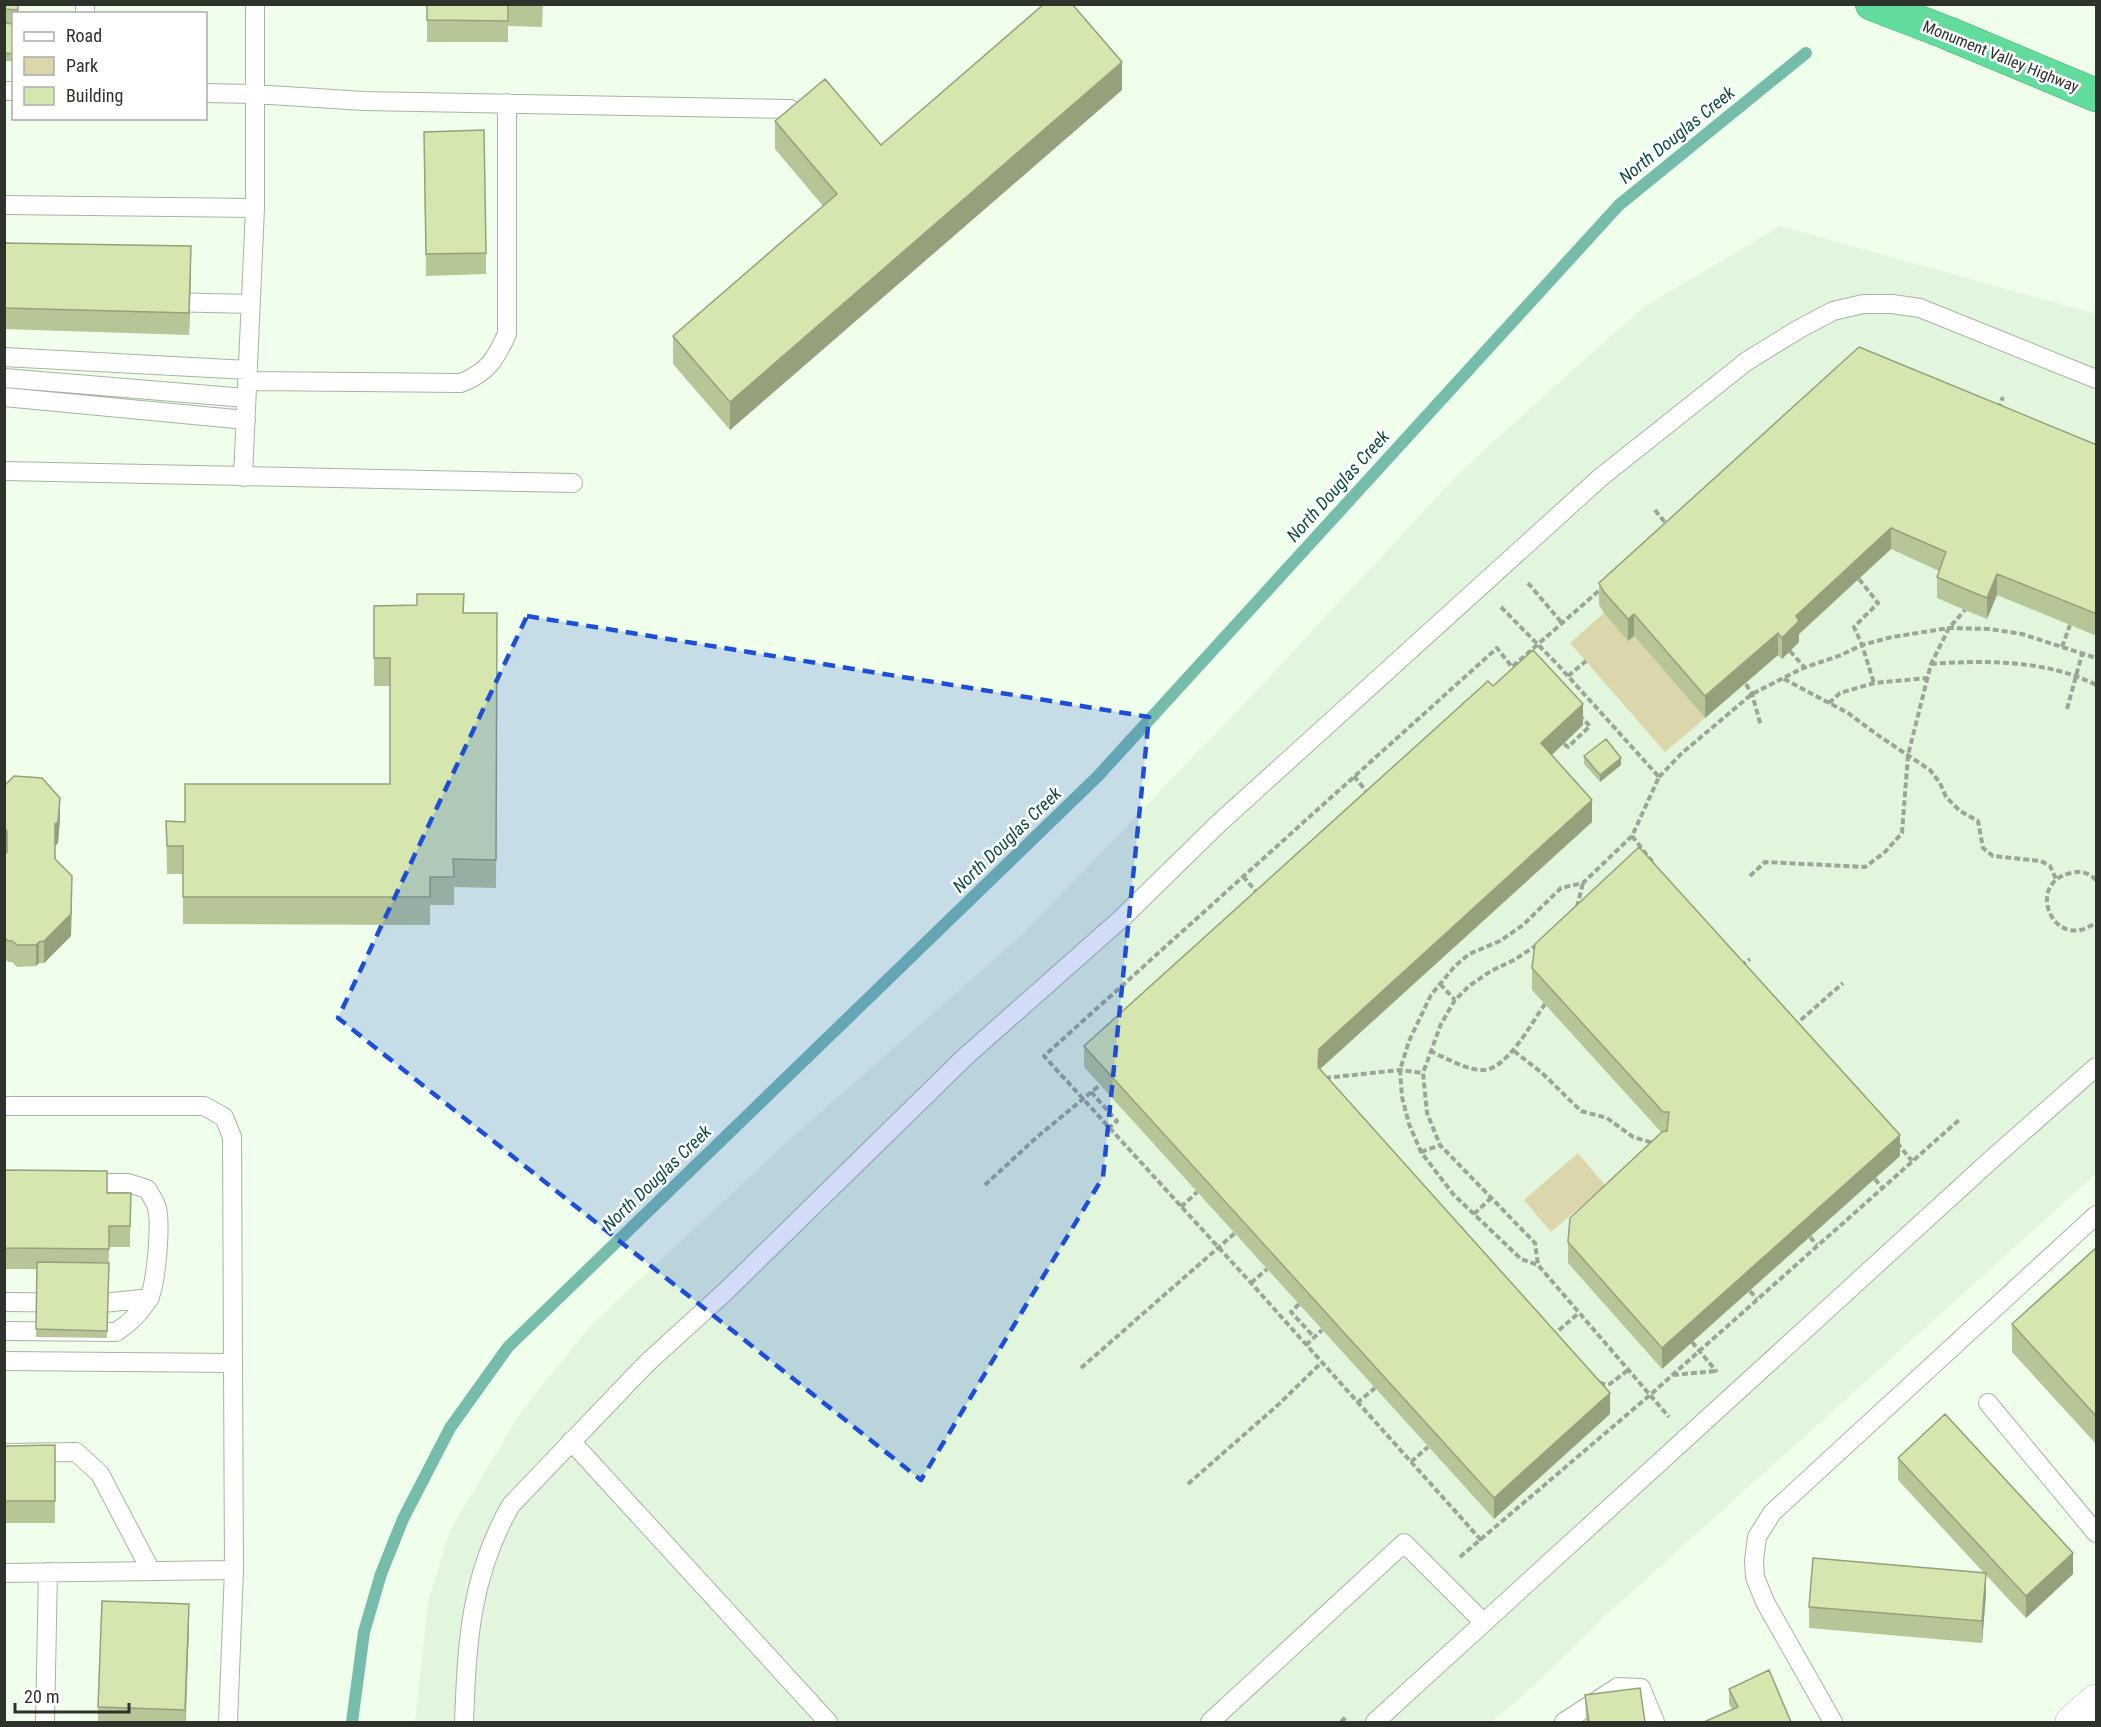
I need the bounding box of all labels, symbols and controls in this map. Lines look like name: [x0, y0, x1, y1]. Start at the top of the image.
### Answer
legend: [12, 12, 207, 120]
street label: Monument Valley Highway: [1920, 16, 2082, 97]
text: Road: [66, 25, 102, 46]
text: Park: [66, 55, 98, 76]
water label: North Douglas Creek: [1615, 81, 1740, 188]
text: Building: [66, 85, 123, 106]
water label: North Douglas Creek: [1282, 425, 1394, 546]
water label: North Douglas Creek: [948, 782, 1066, 897]
water label: North Douglas Creek: [598, 1120, 716, 1235]
scale bar: [15, 1676, 129, 1714]
text: 20 m: [24, 1686, 59, 1707]

